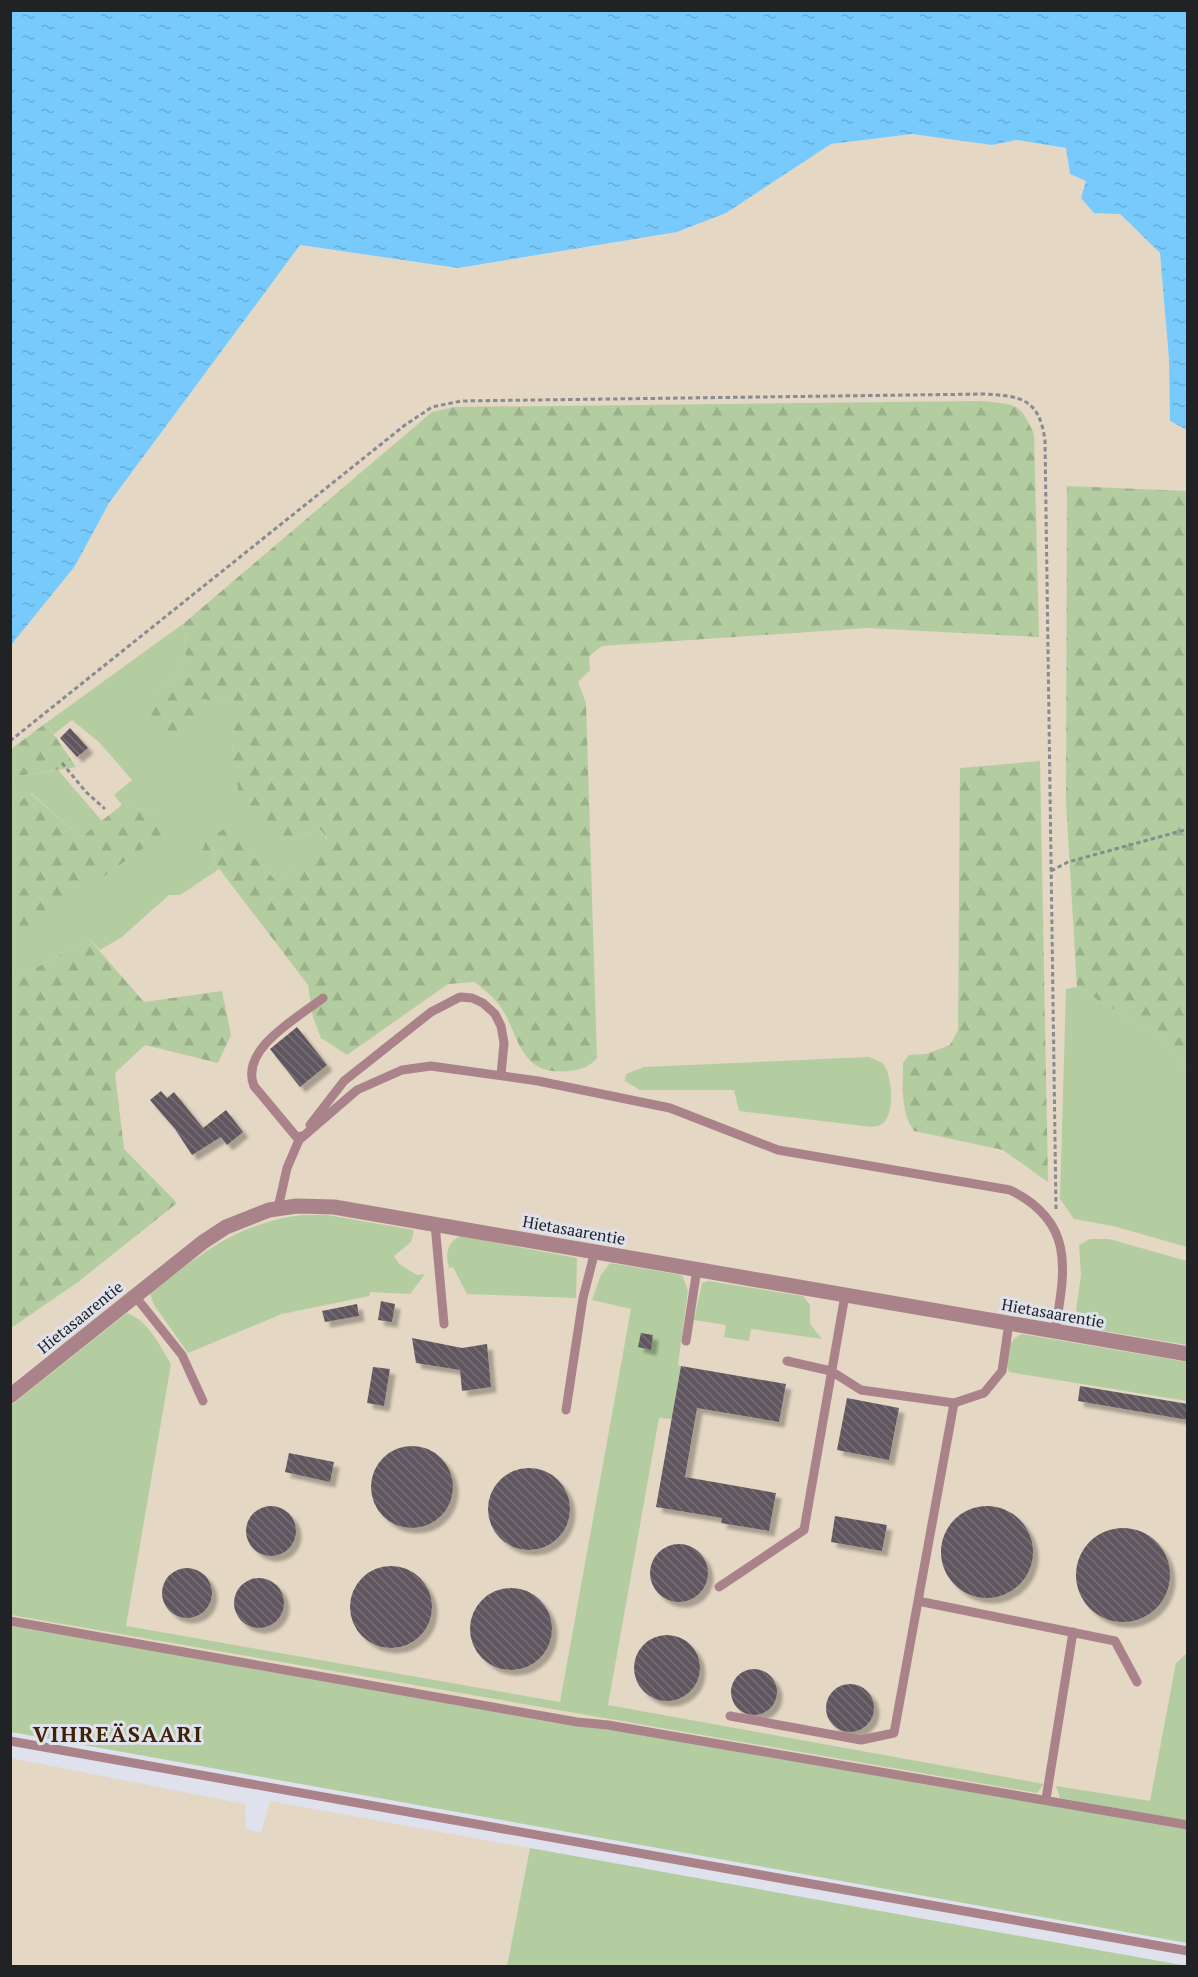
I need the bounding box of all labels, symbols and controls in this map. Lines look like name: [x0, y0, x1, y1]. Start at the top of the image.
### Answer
street label: Hietasaarentie: [521, 1210, 627, 1250]
street label: Hietasaarentie: [33, 1276, 127, 1358]
street label: Hietasaarentie: [1000, 1293, 1106, 1333]
district label: VIHREÄSAARI: [33, 1719, 203, 1748]

